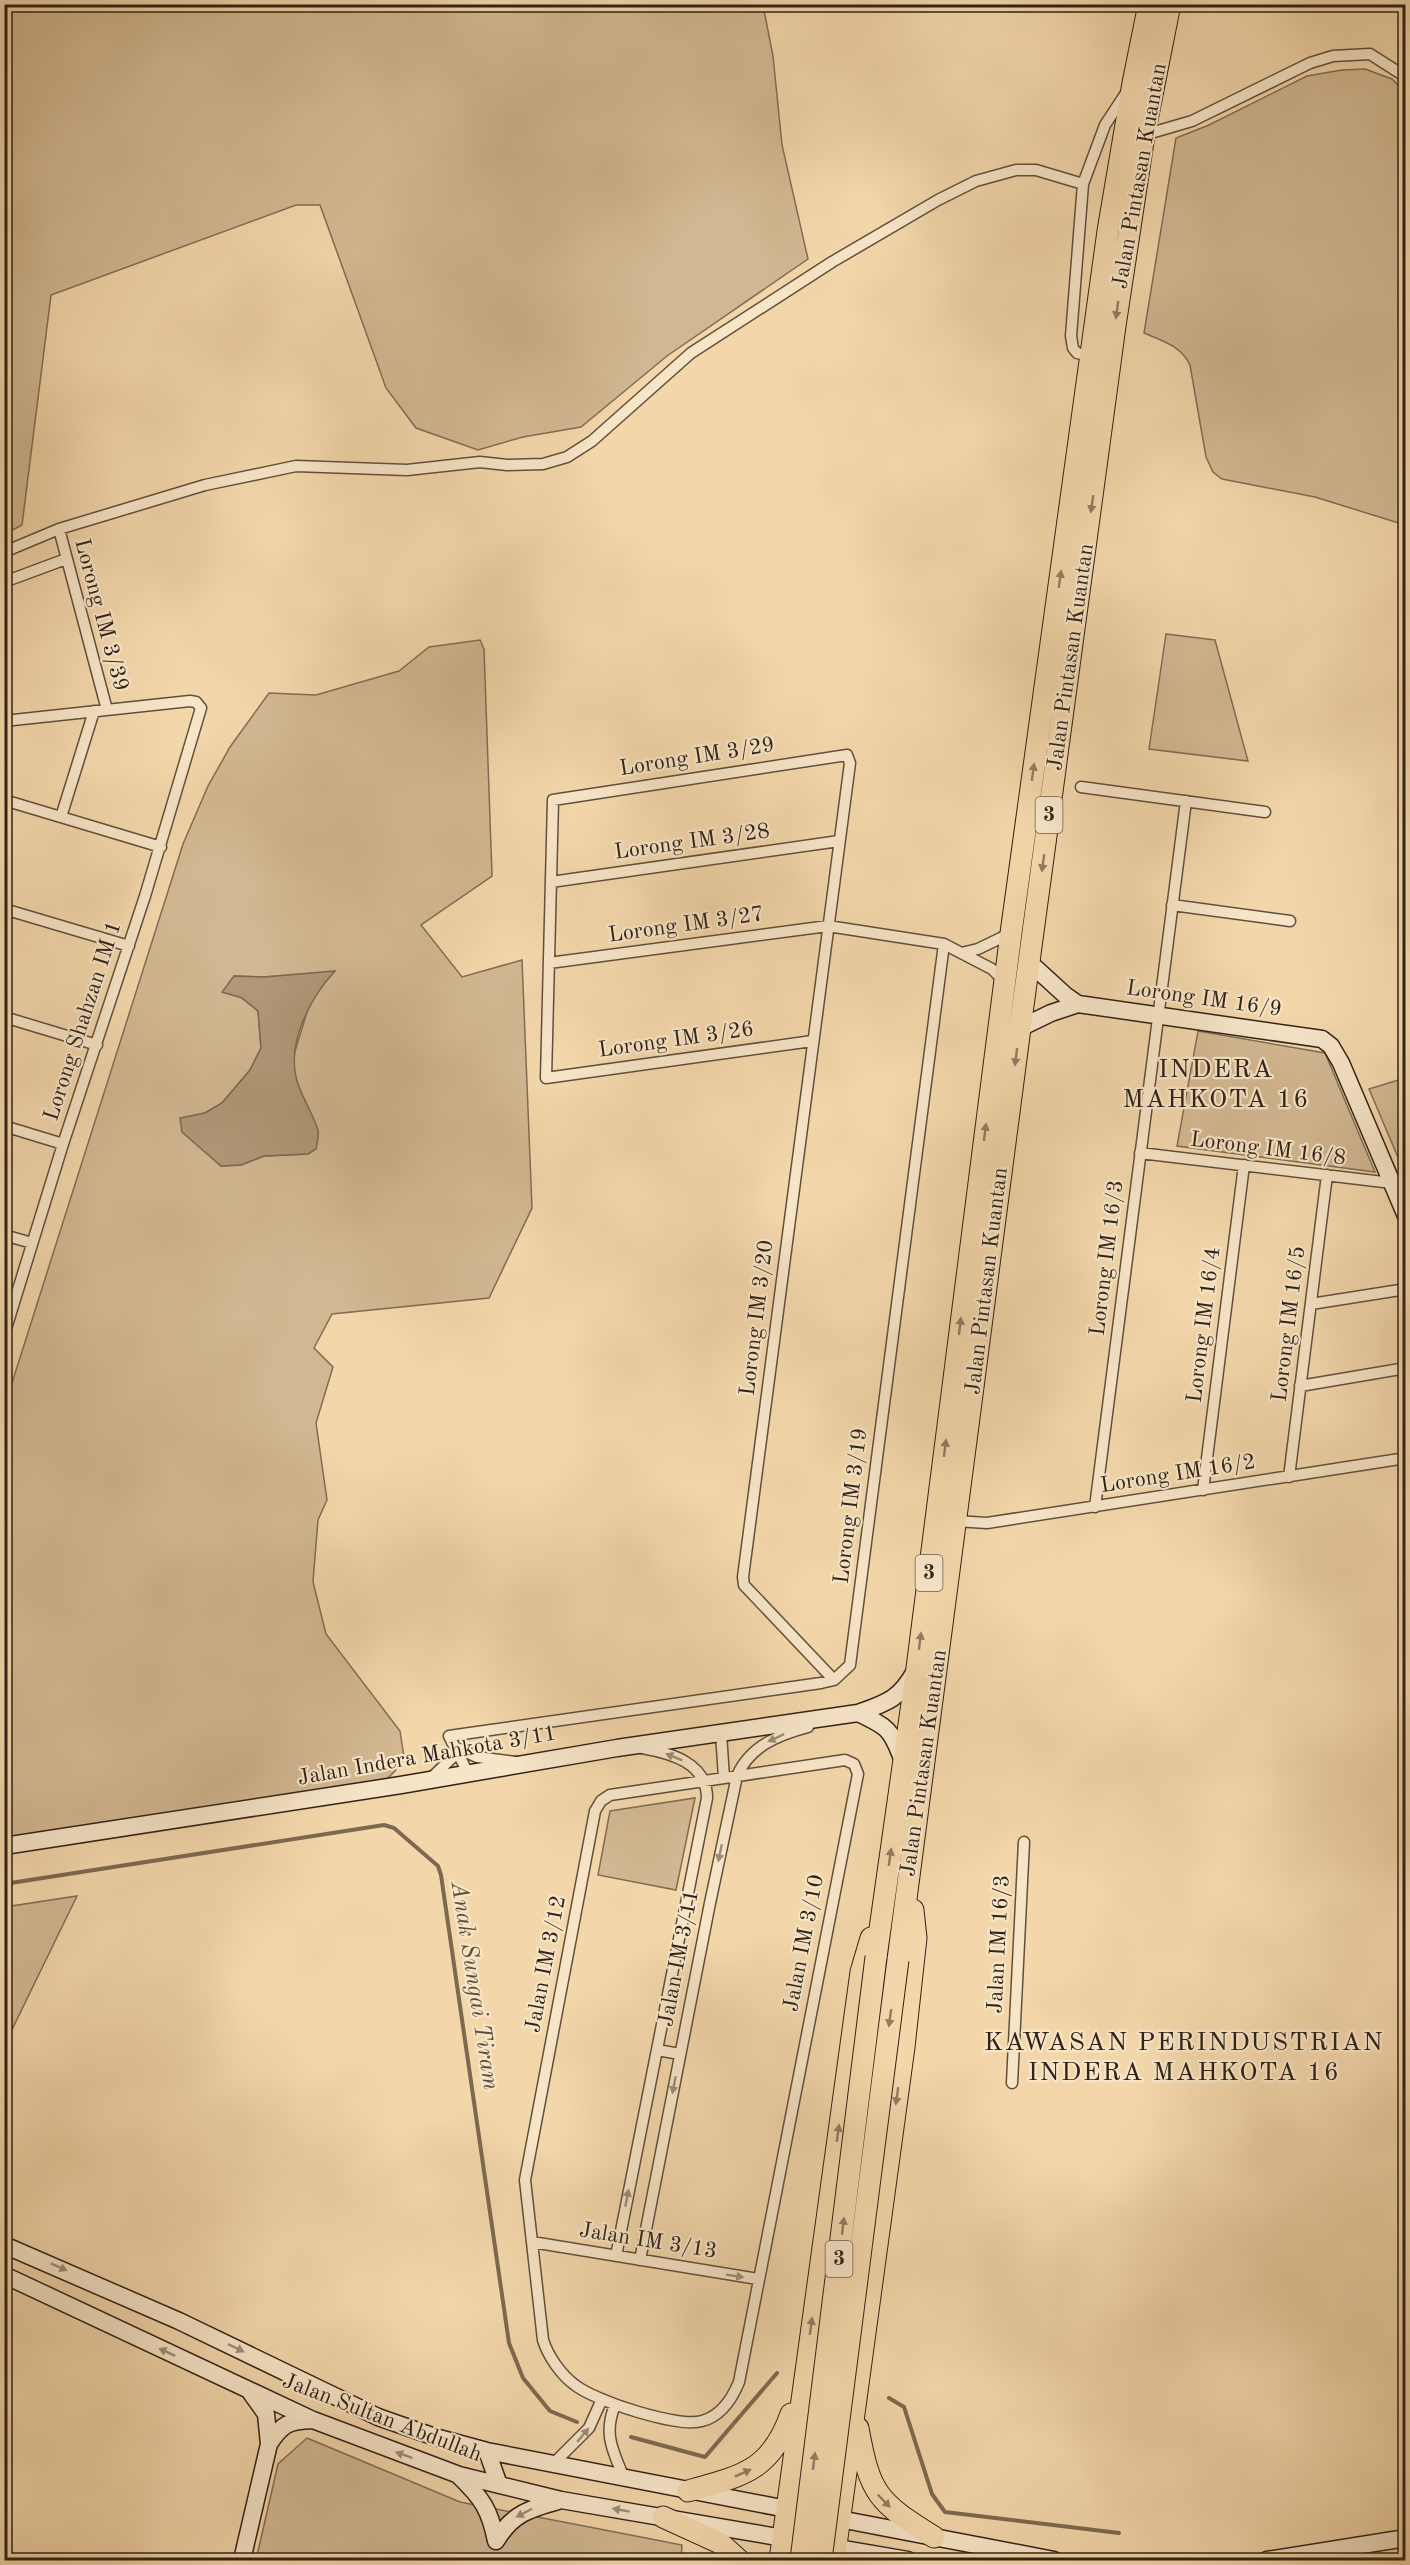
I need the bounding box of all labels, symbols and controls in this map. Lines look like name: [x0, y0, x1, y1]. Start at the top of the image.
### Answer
street label: Jalan Pintasan Kuantan: [1109, 61, 1171, 291]
one-way arrow: [1113, 301, 1122, 320]
one-way arrow: [1087, 494, 1096, 513]
street label: Lorong IM 3/39: [70, 536, 132, 694]
street label: Jalan Pintasan Kuantan: [1044, 542, 1098, 772]
one-way arrow: [1056, 570, 1065, 589]
street label: Lorong IM 3/29: [618, 734, 776, 780]
one-way arrow: [1029, 763, 1038, 782]
road number: 3: [1036, 797, 1062, 833]
street label: Lorong IM 3/28: [613, 820, 771, 864]
one-way arrow: [1038, 854, 1048, 873]
street label: Lorong IM 3/27: [607, 903, 765, 947]
street label: Lorong Shahzan IM 1: [40, 918, 126, 1124]
street label: Lorong IM 16/9: [1125, 977, 1283, 1021]
street label: Lorong IM 3/26: [597, 1018, 755, 1062]
one-way arrow: [1011, 1047, 1021, 1066]
district label: INDERA MAHKOTA 16: [1122, 1057, 1310, 1113]
one-way arrow: [980, 1123, 990, 1142]
street label: Lorong IM 16/8: [1189, 1129, 1347, 1169]
street label: Jalan Pintasan Kuantan: [962, 1166, 1012, 1396]
street label: Lorong IM 16/3: [1087, 1179, 1127, 1337]
street label: Lorong IM 3/20: [737, 1239, 777, 1397]
street label: Lorong IM 16/5: [1269, 1245, 1309, 1403]
street label: Lorong IM 16/4: [1184, 1246, 1224, 1404]
one-way arrow: [956, 1316, 965, 1335]
street label: Lorong IM 3/19: [831, 1427, 871, 1585]
one-way arrow: [940, 1438, 950, 1457]
street label: Lorong IM 16/2: [1099, 1451, 1257, 1497]
road number: 3: [916, 1555, 942, 1591]
one-way arrow: [916, 1631, 925, 1650]
street label: Jalan Pintasan Kuantan: [897, 1648, 951, 1878]
street label: Jalan Indera Mahkota 3/11: [296, 1722, 558, 1790]
one-way arrow: [767, 1734, 784, 1743]
one-way arrow: [665, 1752, 683, 1761]
one-way arrow: [715, 1844, 724, 1863]
one-way arrow: [885, 1848, 894, 1867]
street label: Jalan IM 3/10: [780, 1873, 828, 2013]
street label: Jalan IM 16/3: [984, 1874, 1014, 2014]
water label: Anak Sungai Tiram: [445, 1878, 502, 2092]
street label: Jalan IM 3/11: [655, 1888, 703, 2028]
street label: Jalan IM 3/12: [522, 1894, 570, 2034]
one-way arrow: [886, 2008, 895, 2027]
district label: KAWASAN PERINDUSTRIAN INDERA MAHKOTA 16: [984, 2030, 1384, 2086]
one-way arrow: [669, 2076, 678, 2095]
one-way arrow: [893, 2087, 902, 2106]
one-way arrow: [834, 2124, 843, 2143]
one-way arrow: [623, 2189, 632, 2208]
one-way arrow: [838, 2216, 848, 2235]
street label: Jalan IM 3/13: [578, 2219, 718, 2263]
road number: 3: [826, 2241, 852, 2277]
one-way arrow: [50, 2262, 67, 2271]
one-way arrow: [726, 2271, 745, 2280]
one-way arrow: [807, 2317, 816, 2336]
one-way arrow: [227, 2343, 244, 2353]
one-way arrow: [159, 2347, 176, 2356]
street label: Jalan Sultan Abdullah: [279, 2370, 485, 2466]
one-way arrow: [576, 2427, 589, 2443]
one-way arrow: [394, 2450, 412, 2460]
one-way arrow: [810, 2451, 819, 2470]
one-way arrow: [735, 2468, 752, 2477]
one-way arrow: [877, 2493, 891, 2507]
one-way arrow: [612, 2505, 631, 2514]
one-way arrow: [515, 2508, 532, 2518]

